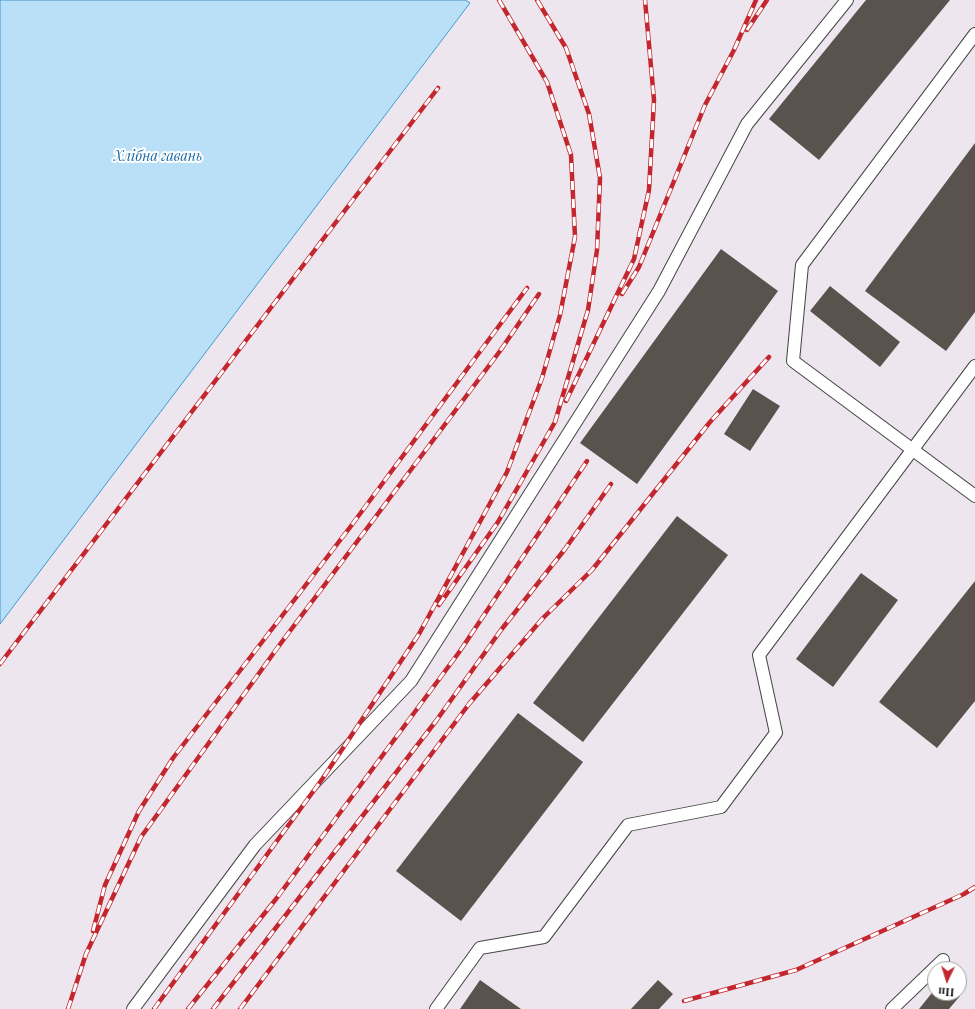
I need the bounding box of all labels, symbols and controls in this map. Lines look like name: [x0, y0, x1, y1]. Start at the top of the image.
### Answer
water label: Хлібна гавань: [114, 149, 202, 165]
north arrow: [927, 961, 967, 1001]
text: Пн: [938, 984, 955, 1001]

